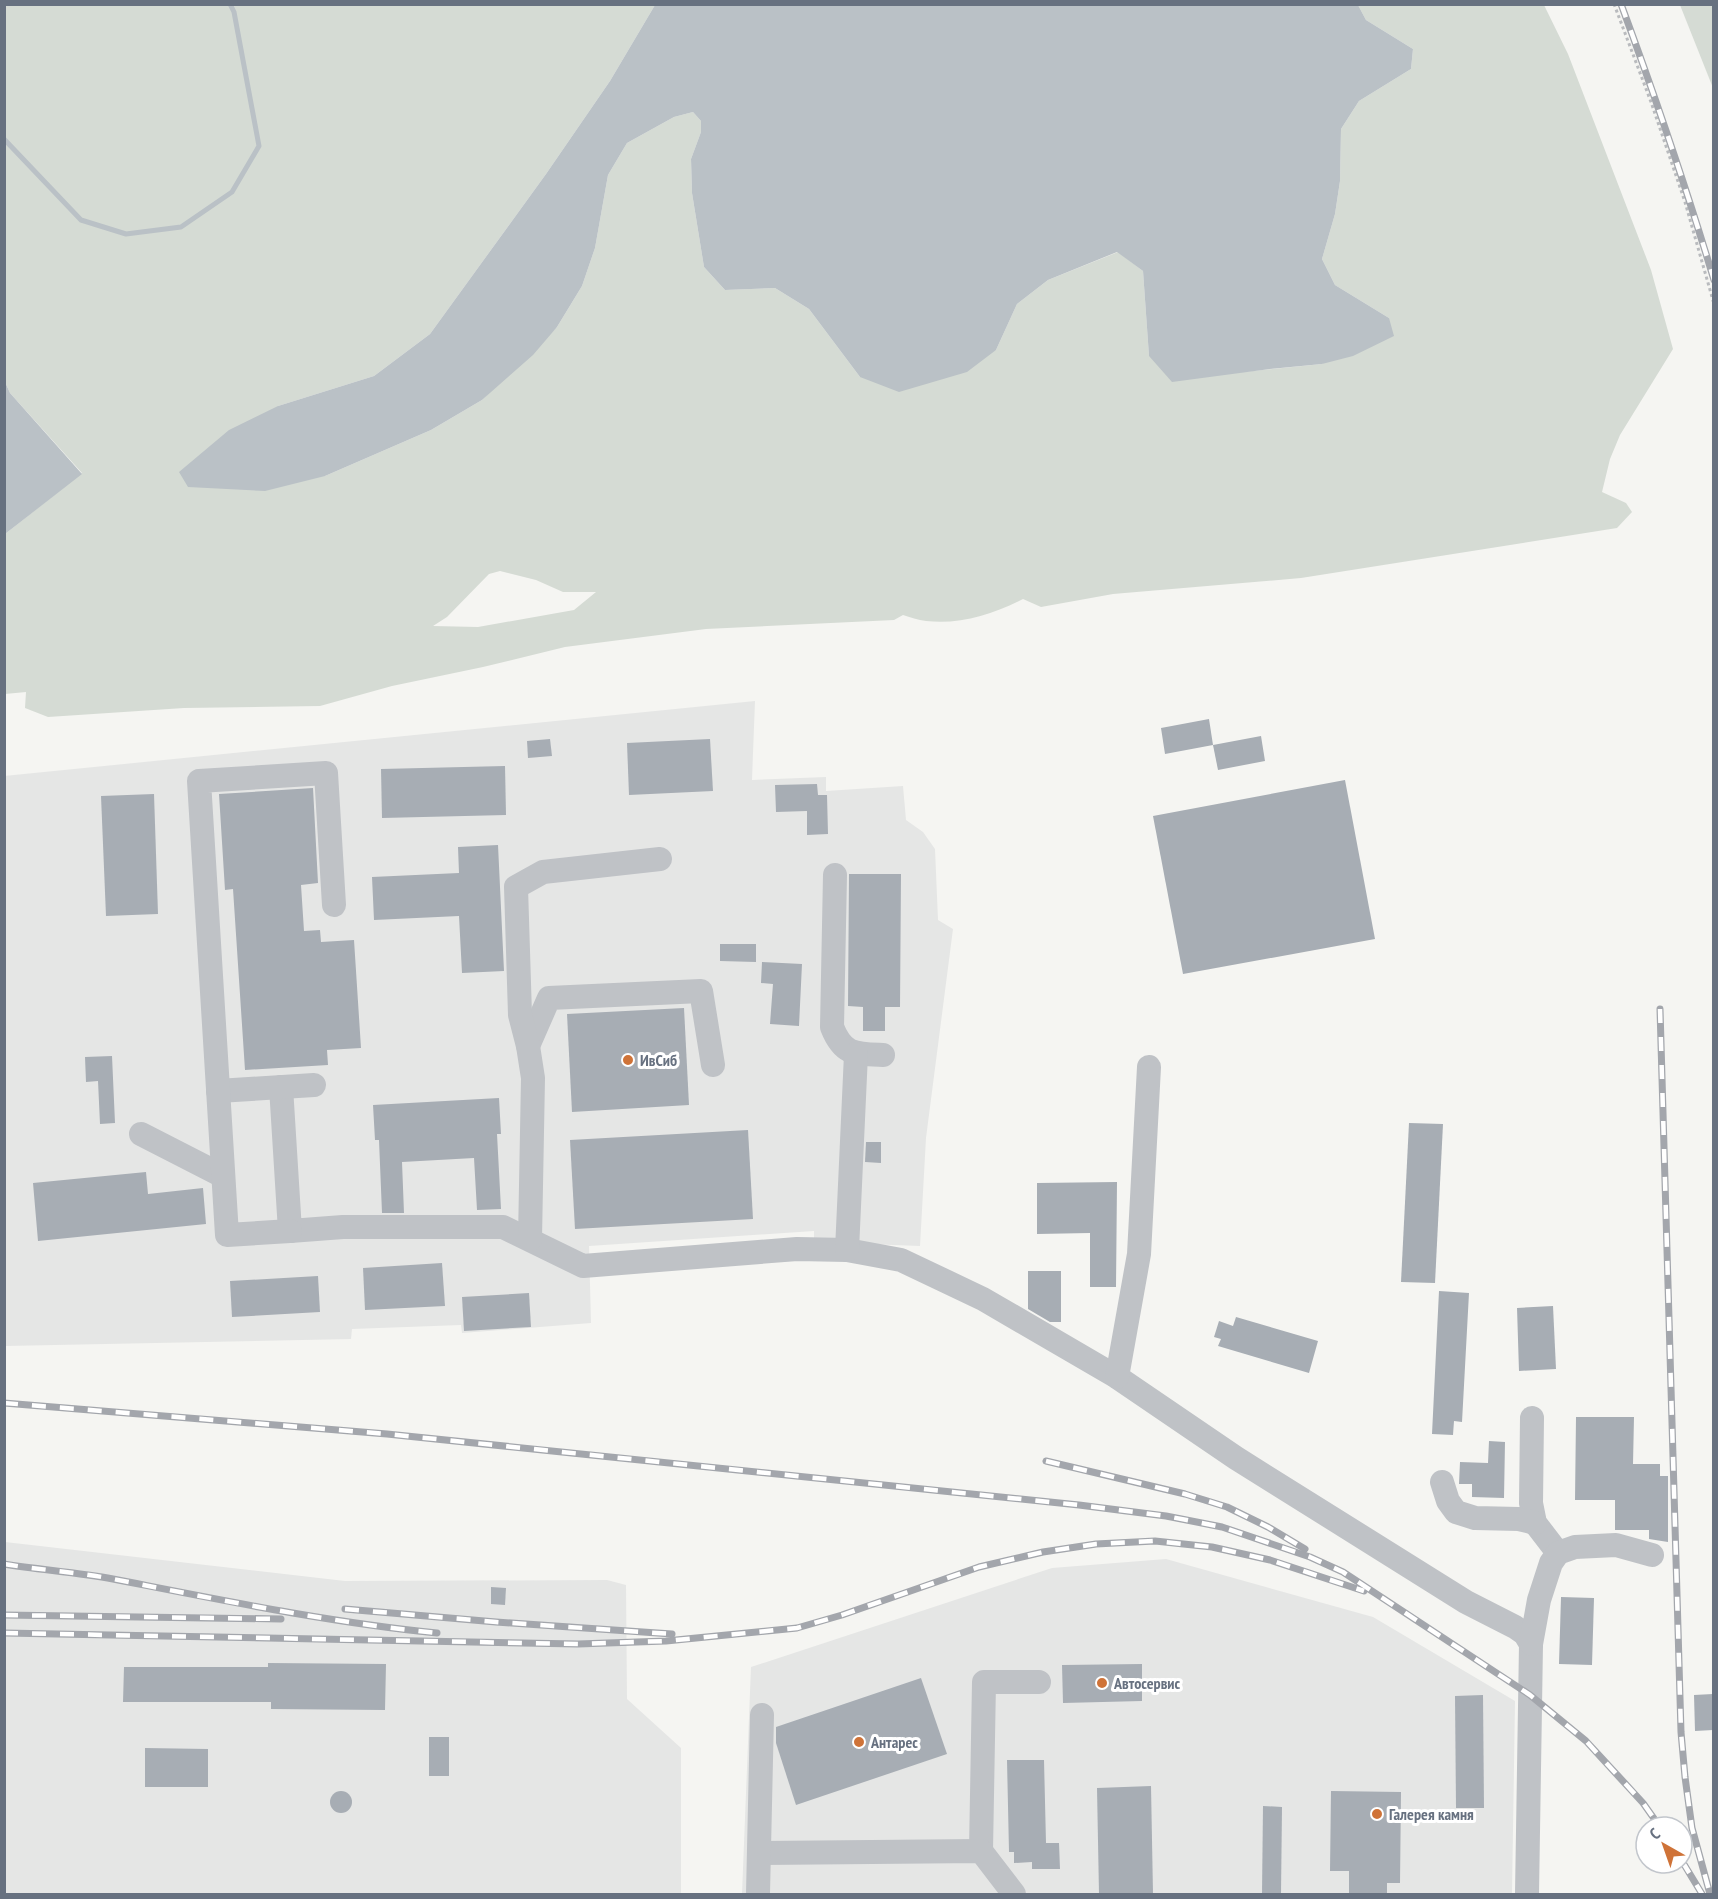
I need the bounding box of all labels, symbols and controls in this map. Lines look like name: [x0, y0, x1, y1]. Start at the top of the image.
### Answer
place label: ИвСиб: [640, 1050, 677, 1070]
marker: ИвСиб: [621, 1053, 635, 1067]
place label: Автосервис: [1113, 1673, 1181, 1693]
marker: Автосервис: [1095, 1676, 1109, 1690]
place label: Антарес: [870, 1732, 918, 1752]
marker: Антарес: [852, 1735, 866, 1749]
place label: Галерея камня: [1389, 1804, 1474, 1824]
marker: Галерея камня: [1370, 1807, 1384, 1821]
north arrow: [1634, 1815, 1694, 1875]
text: С: [1645, 1823, 1664, 1844]

